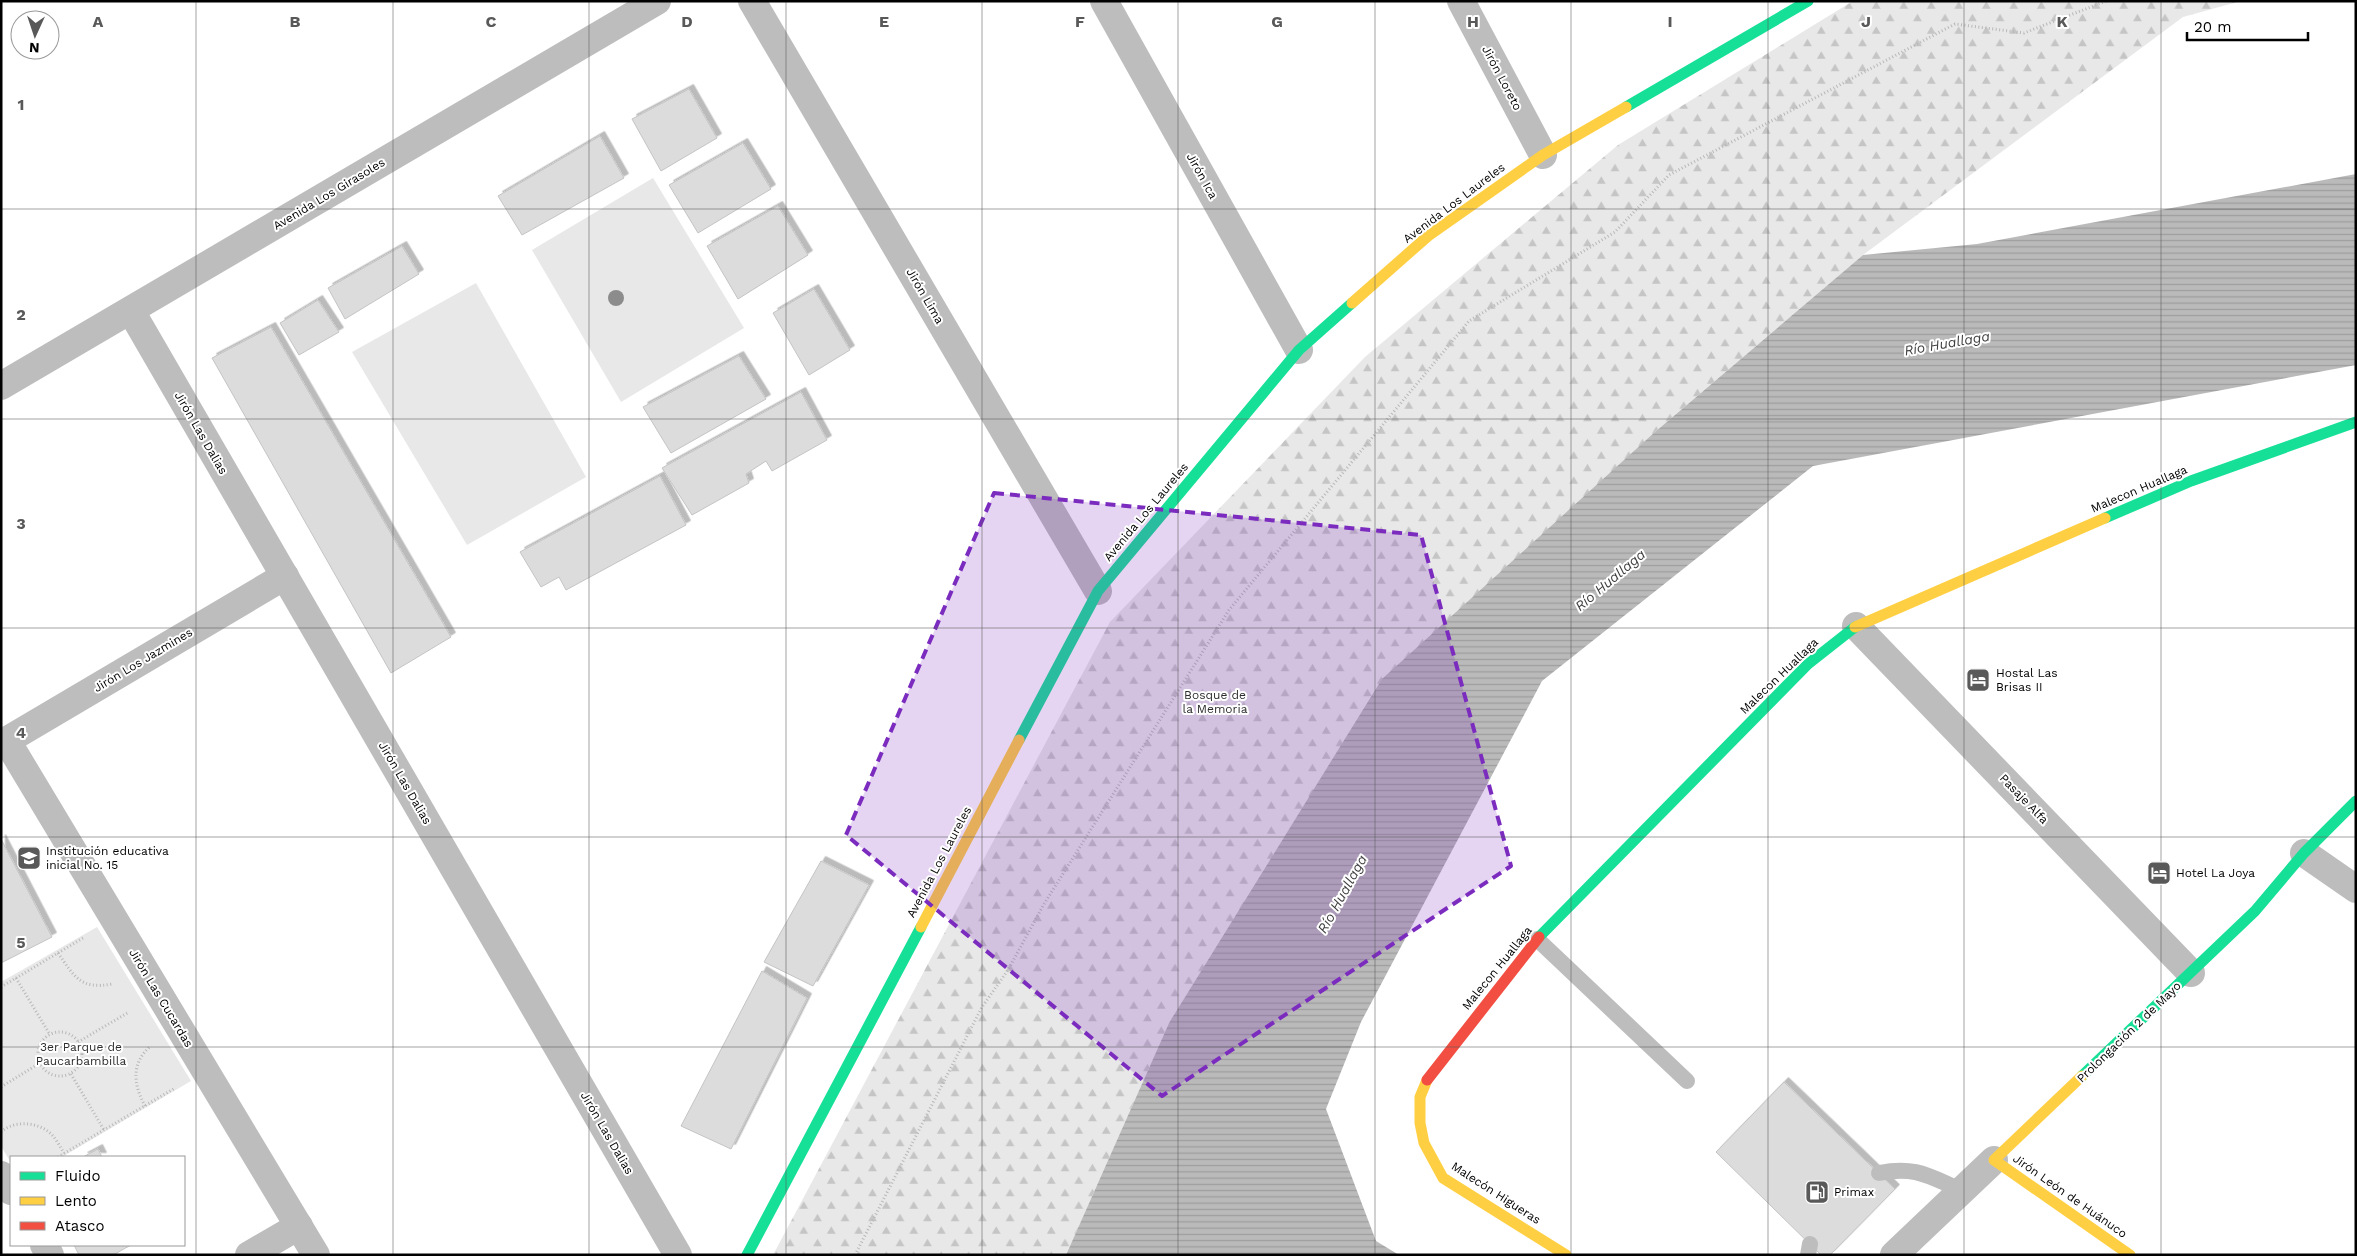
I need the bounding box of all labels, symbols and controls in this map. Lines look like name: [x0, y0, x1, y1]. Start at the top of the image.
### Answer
north arrow: [10, 10, 60, 60]
scale bar: [2187, 10, 2308, 42]
text: A: [93, 12, 104, 31]
text: B: [290, 12, 301, 31]
text: C: [486, 12, 497, 31]
text: D: [681, 12, 693, 31]
text: E: [879, 12, 889, 31]
text: F: [1075, 12, 1085, 31]
text: G: [1271, 12, 1283, 31]
text: H: [1467, 12, 1479, 31]
text: I: [1667, 12, 1673, 31]
text: J: [1861, 12, 1871, 31]
text: K: [2056, 12, 2068, 31]
text: 20 m: [2194, 18, 2232, 36]
text: N: [29, 40, 40, 56]
street label: Jirón Loreto: [1479, 43, 1525, 113]
text: 1: [18, 95, 24, 114]
street label: Jirón Ica: [1184, 151, 1220, 202]
street label: Avenida Los Girasoles: [271, 155, 387, 233]
street label: Avenida Los Laureles: [1400, 160, 1508, 246]
street label: Jirón Lima: [903, 266, 947, 326]
text: 2: [16, 305, 26, 324]
water label: Río Huallaga: [1903, 328, 1991, 358]
street label: Jirón Las Dalias: [172, 389, 230, 477]
street label: Avenida Los Laureles: [1101, 460, 1191, 564]
street label: Malecon Huallaga: [2089, 462, 2189, 516]
text: 3: [16, 514, 26, 533]
water label: Río Huallaga: [1572, 546, 1649, 614]
street label: Jirón Los Jazmines: [91, 625, 195, 695]
street label: Malecon Huallaga: [1737, 635, 1821, 717]
place label: Hostal Las Brisas II: [1996, 666, 2058, 694]
hotel icon: Hostal Las Brisas II: [1965, 667, 1991, 693]
park label: Bosque de la Memoria: [1183, 688, 1248, 716]
text: 4: [16, 723, 26, 742]
street label: Jirón Las Dalias: [376, 739, 434, 827]
street label: Pasaje Alfa: [1997, 771, 2051, 827]
street label: Avenida Los Laureles: [904, 804, 974, 920]
place label: Institución educativa inicial No. 15: [46, 844, 169, 872]
school or university icon: Institución educativa inicial No. 15: [16, 845, 42, 871]
water label: Río Huallaga: [1314, 852, 1370, 936]
hotel icon: Hotel La Joya: [2146, 860, 2172, 886]
place label: Hotel La Joya: [2176, 866, 2255, 880]
street label: Malecon Huallaga: [1459, 923, 1535, 1013]
text: 5: [16, 933, 26, 952]
street label: Jirón Las Cucardas: [126, 946, 196, 1050]
street label: Prolongación 2 de Mayo: [2074, 979, 2184, 1085]
park label: 3er Parque de Paucarbambilla: [36, 1040, 126, 1068]
street label: Jirón Las Dalias: [578, 1089, 636, 1177]
street label: Jirón León de Huánuco: [2010, 1151, 2130, 1241]
legend: [10, 1156, 185, 1246]
street label: Malecón Higueras: [1449, 1159, 1543, 1227]
text: Fluido: [55, 1167, 100, 1185]
fuel station icon: Primax: [1804, 1179, 1830, 1205]
place label: Primax: [1834, 1185, 1874, 1199]
text: Lento: [55, 1192, 97, 1210]
text: Atasco: [55, 1217, 104, 1235]

